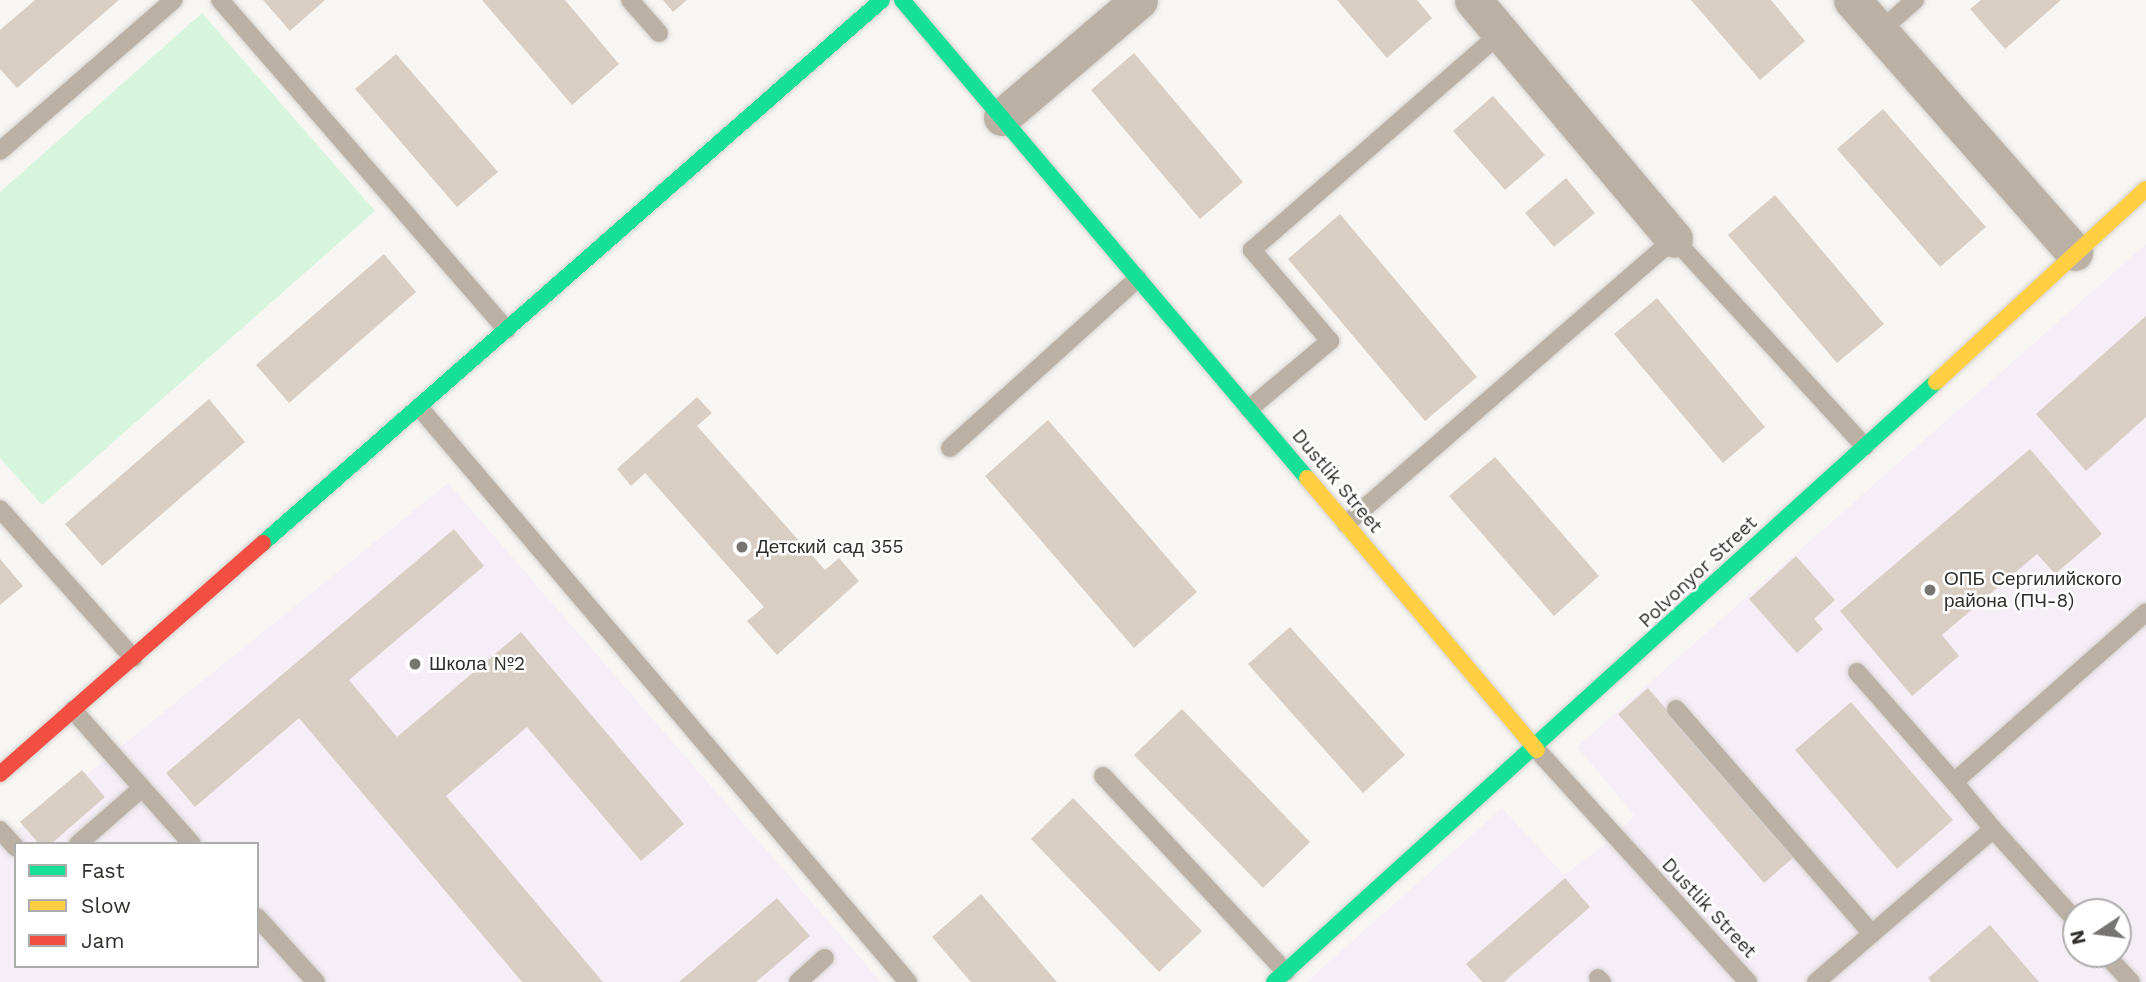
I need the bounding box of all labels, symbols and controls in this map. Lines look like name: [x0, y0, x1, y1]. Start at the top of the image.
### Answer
street label: Dustlik Street: [1287, 424, 1387, 538]
street label: Polvonyor Street: [1634, 511, 1762, 633]
place label: Детский сад 355: [756, 536, 904, 558]
marker: Детский сад 355: [734, 539, 750, 555]
place label: ОПБ Сергилийского района (ПЧ-8): [1944, 568, 2122, 612]
marker: ОПБ Сергилийского района (ПЧ-8): [1922, 582, 1938, 598]
place label: Школа №2: [429, 653, 525, 675]
marker: Школа №2: [407, 656, 423, 672]
legend: [14, 842, 259, 968]
street label: Dustlik Street: [1657, 853, 1761, 963]
text: Fast: [81, 858, 125, 883]
text: Slow: [81, 893, 131, 918]
north arrow: [2062, 898, 2132, 968]
text: Jam: [81, 928, 124, 953]
text: N: [2065, 928, 2091, 947]

